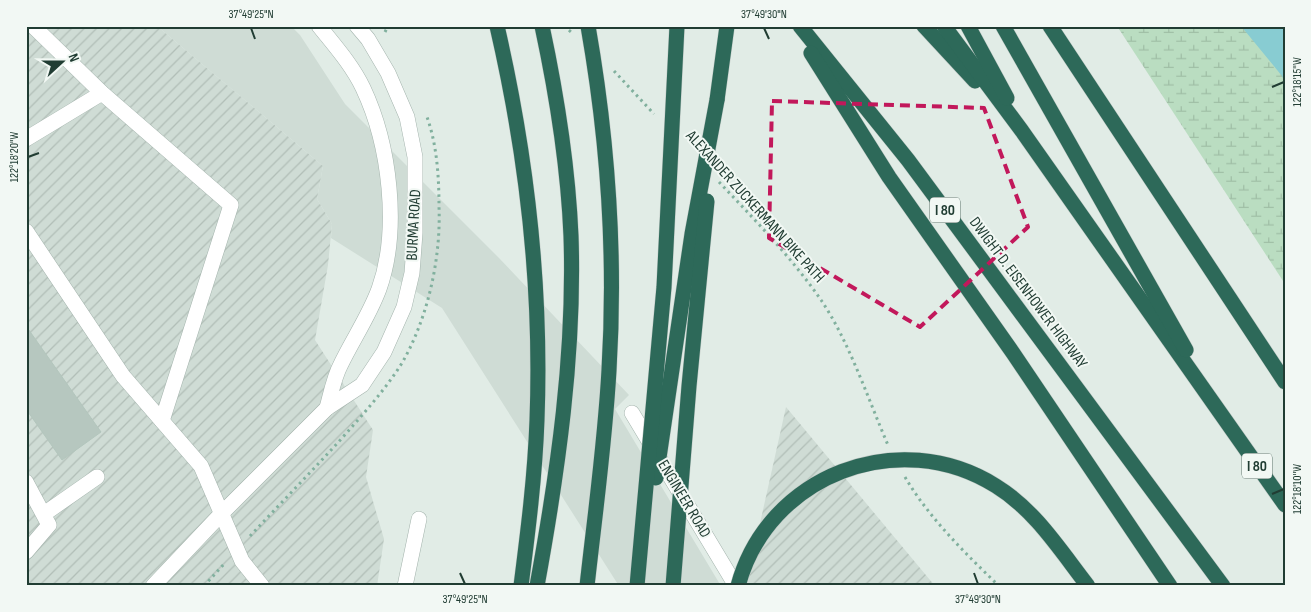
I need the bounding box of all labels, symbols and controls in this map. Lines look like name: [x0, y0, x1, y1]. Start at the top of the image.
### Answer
text: 37°49'25"N: [228, 7, 274, 22]
text: 37°49'30"N: [741, 7, 787, 22]
north arrow: [38, 38, 88, 88]
text: N: [64, 51, 83, 64]
text: 122°18'15"W: [1290, 57, 1305, 107]
street label: ALEXANDER ZUCKERMANN BIKE PATH: [681, 126, 828, 287]
text: 122°18'20"W: [7, 131, 22, 182]
street label: BURMA ROAD: [403, 189, 425, 261]
road number: I 80: [930, 198, 960, 222]
street label: DWIGHT D. EISENHOWER HIGHWAY: [965, 214, 1091, 373]
road number: I 80: [1242, 454, 1272, 478]
street label: ENGINEER ROAD: [653, 457, 715, 541]
text: 122°18'10"W: [1290, 464, 1305, 514]
text: 37°49'25"N: [442, 592, 488, 607]
text: 37°49'30"N: [955, 592, 1001, 607]

